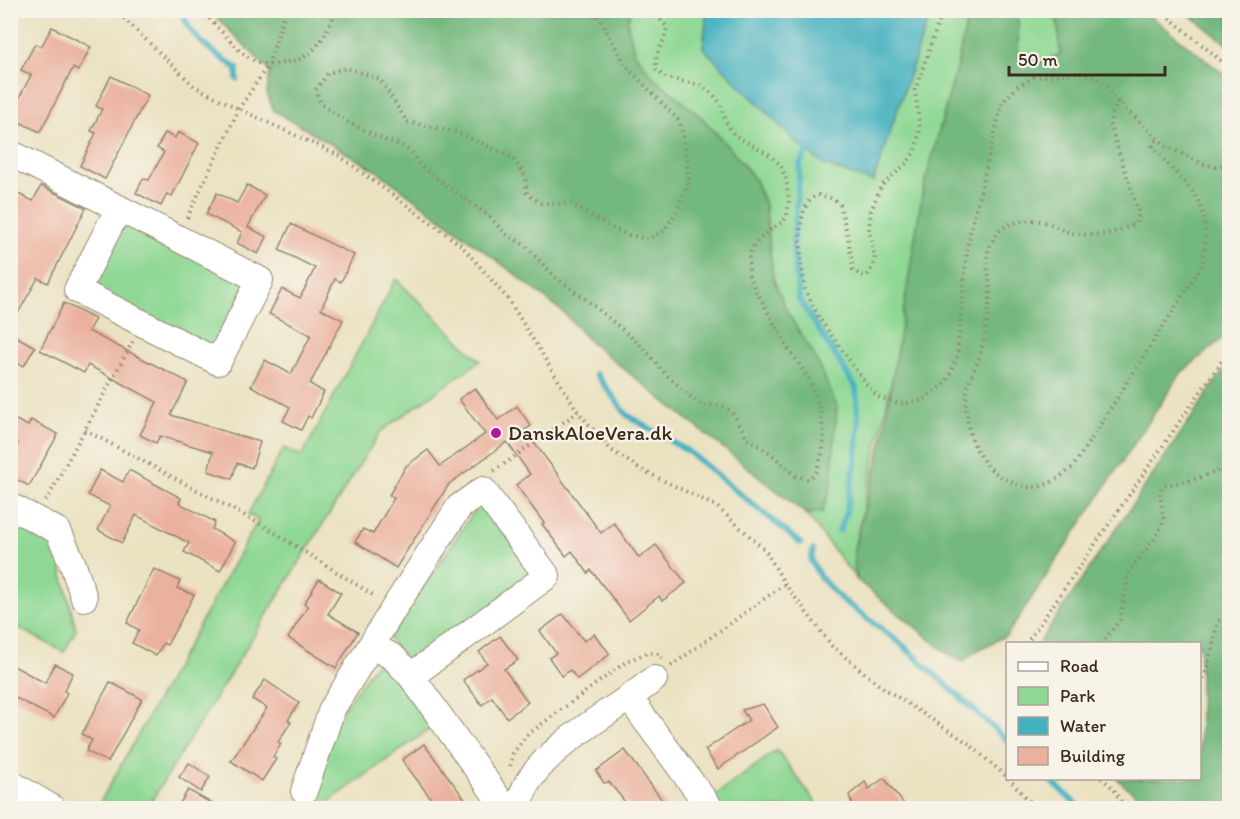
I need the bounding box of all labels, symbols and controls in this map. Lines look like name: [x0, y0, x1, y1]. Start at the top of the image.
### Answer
scale bar: [1009, 39, 1165, 77]
text: 50 m: [1018, 49, 1058, 71]
place label: DanskAloeVera.dk: [508, 420, 672, 445]
marker: DanskAloeVera.dk: [489, 426, 503, 440]
legend: [1006, 642, 1201, 780]
text: Road: [1060, 655, 1099, 677]
text: Park: [1060, 685, 1095, 707]
text: Water: [1060, 715, 1106, 737]
text: Building: [1060, 745, 1126, 767]

